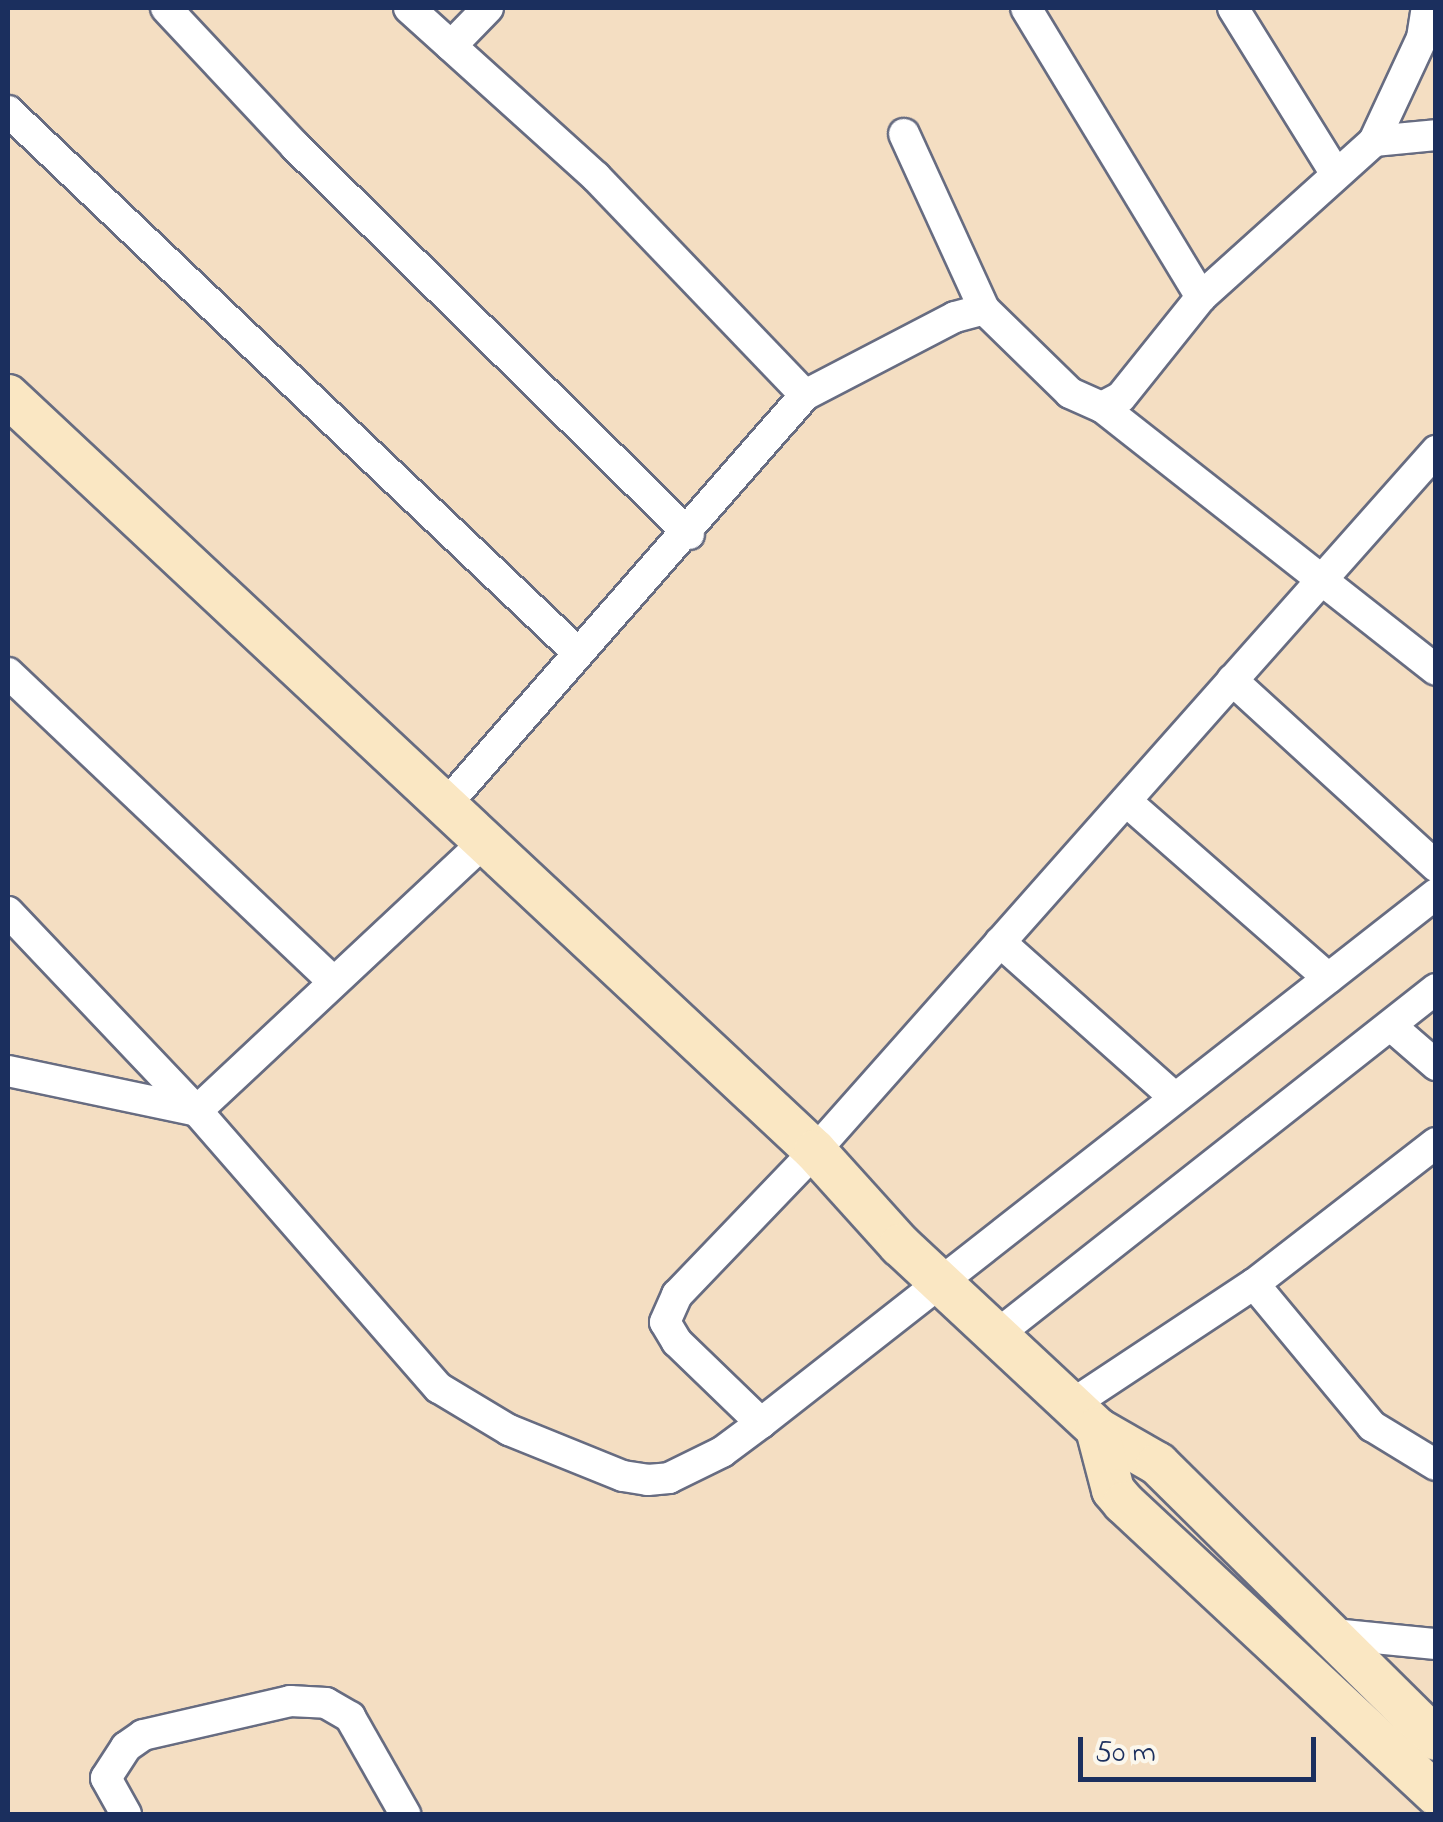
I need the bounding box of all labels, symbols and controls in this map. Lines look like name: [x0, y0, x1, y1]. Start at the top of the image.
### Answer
scale bar: [1083, 1717, 1320, 1779]
text: 50 m: [1095, 1732, 1156, 1776]

